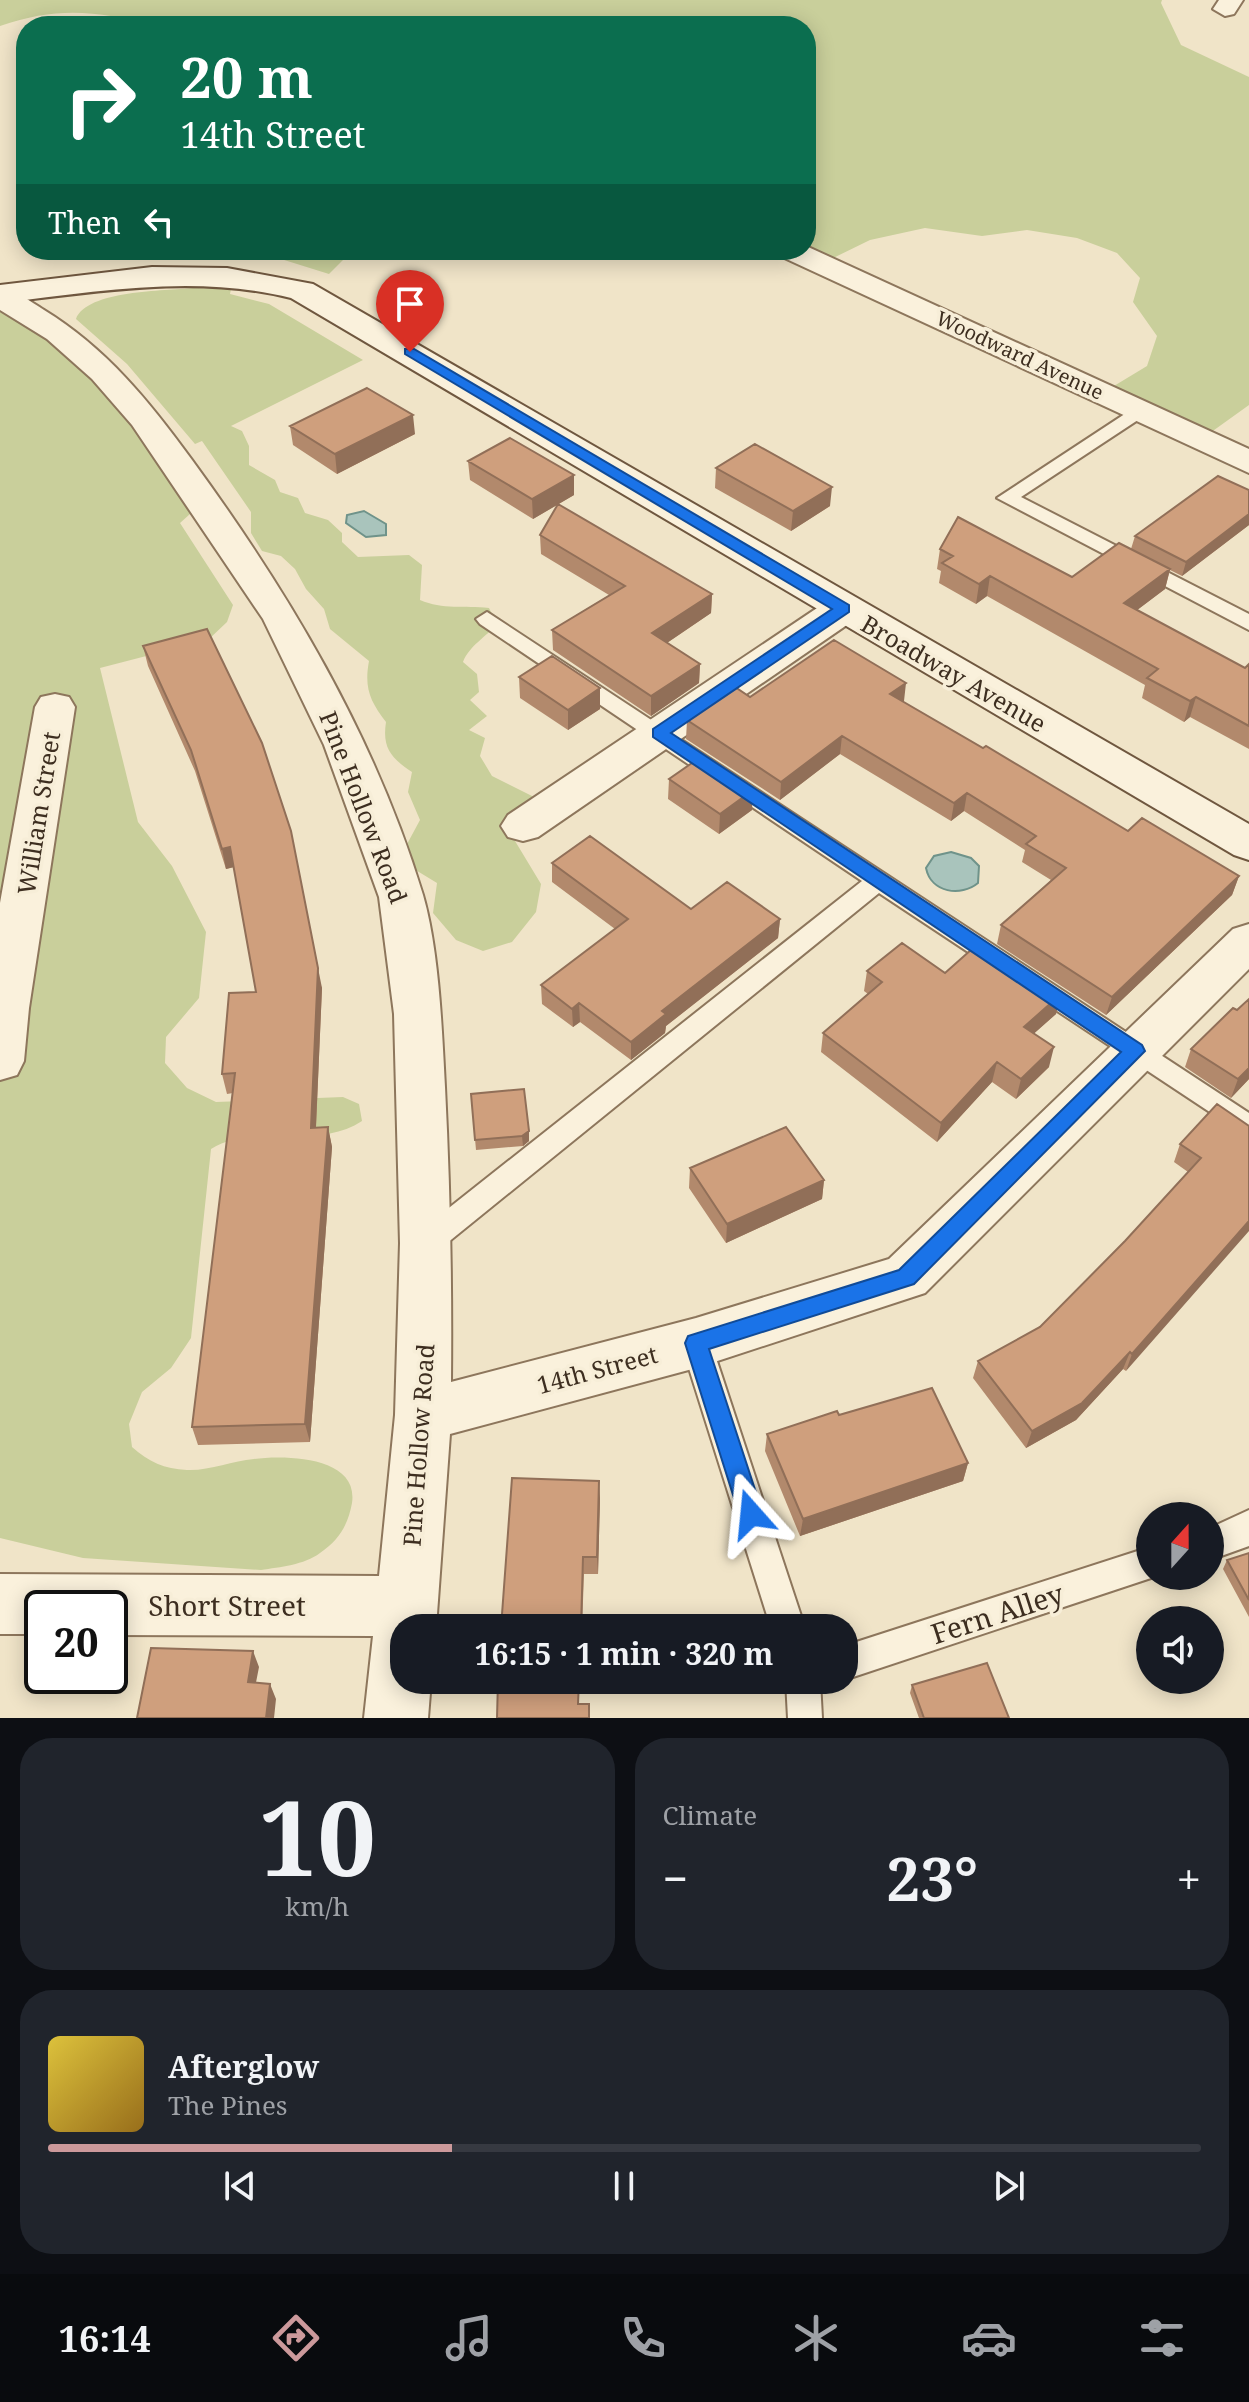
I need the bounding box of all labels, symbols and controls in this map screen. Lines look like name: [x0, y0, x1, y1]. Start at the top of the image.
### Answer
text: 20 m: [180, 38, 313, 114]
icon: right: [48, 48, 152, 152]
text: 14th Street: [180, 110, 366, 159]
icon: left: [137, 200, 181, 244]
text: Then: [48, 202, 121, 243]
pin: [376, 270, 444, 352]
icon: arrive: [388, 282, 432, 326]
street label: Woodward Avenue: [932, 304, 1108, 406]
street label: Broadway Avenue: [856, 607, 1052, 739]
street label: Pine Hollow Road: [312, 706, 416, 908]
street label: William Street: [9, 729, 67, 897]
street label: 14th Street: [533, 1337, 661, 1401]
street label: Pine Hollow Road: [394, 1342, 442, 1547]
position arrow: [709, 1472, 793, 1556]
north arrow: [1136, 1502, 1224, 1590]
map controls: [1136, 1502, 1224, 1694]
street label: Fern Alley: [926, 1574, 1068, 1652]
street label: Short Street: [148, 1586, 306, 1624]
speed limit sign: 20: [24, 1590, 128, 1694]
button: sound: [1136, 1606, 1224, 1694]
text: 16:15 · 1 min · 320 m: [475, 1633, 773, 1674]
text: 10: [258, 1765, 376, 1906]
text: Climate: [663, 1797, 757, 1833]
text: 23°: [886, 1837, 978, 1919]
text: −: [663, 1848, 688, 1908]
text: +: [1176, 1848, 1201, 1908]
text: km/h: [285, 1888, 349, 1924]
text: Afterglow: [168, 2046, 319, 2087]
text: The Pines: [168, 2087, 288, 2123]
icon: previous: [218, 2164, 262, 2208]
icon: pause: [602, 2164, 646, 2208]
icon: next: [987, 2164, 1031, 2208]
icon: directions: [268, 2310, 324, 2366]
icon: music: [441, 2310, 497, 2366]
icon: phone: [615, 2310, 671, 2366]
icon: climate: [788, 2310, 844, 2366]
icon: car: [961, 2310, 1017, 2366]
icon: filters: [1134, 2310, 1190, 2366]
text: 16:14: [59, 2314, 151, 2363]

